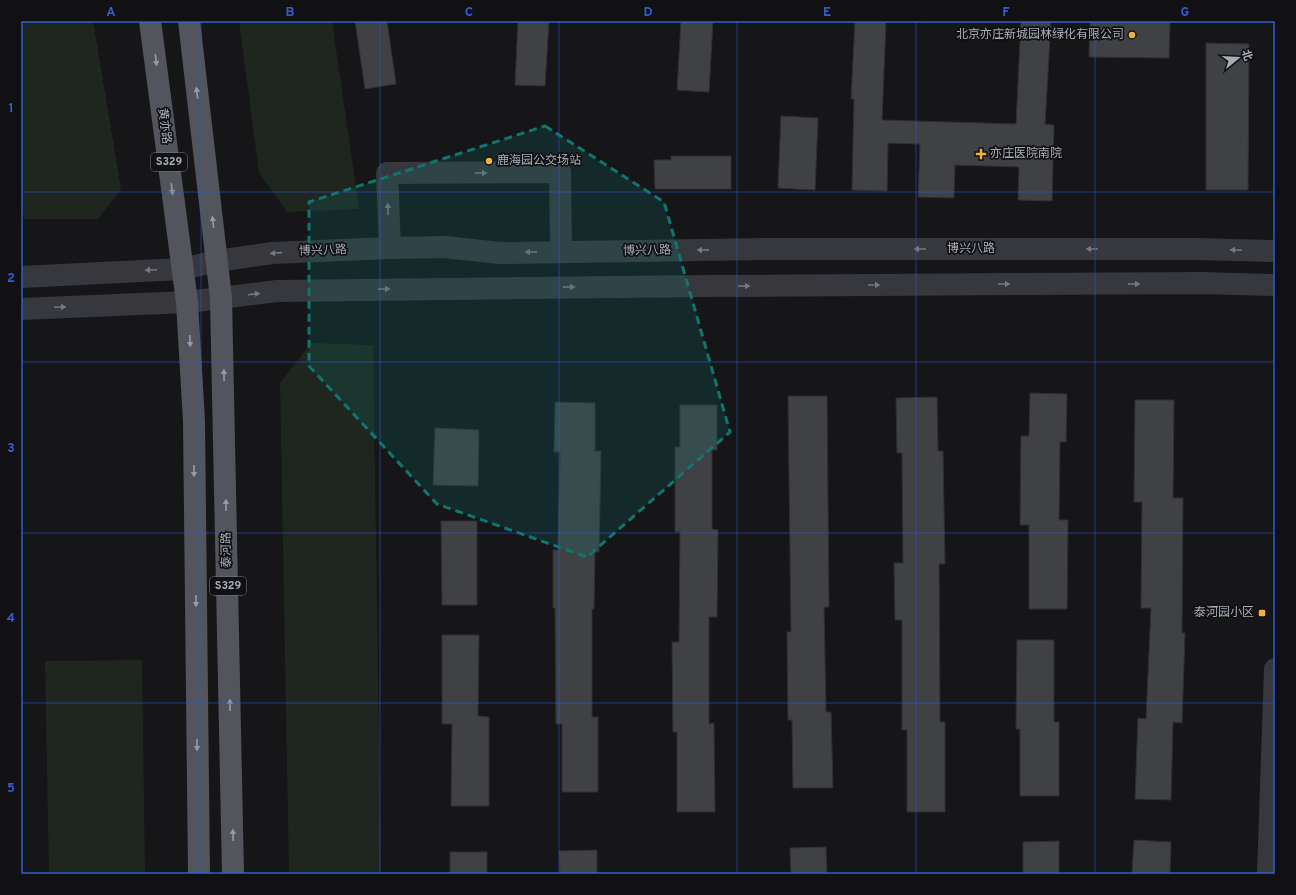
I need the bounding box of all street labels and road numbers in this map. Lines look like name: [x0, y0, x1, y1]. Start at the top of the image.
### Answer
street label: 黄亦路: [154, 107, 174, 145]
road number: S329: [151, 153, 187, 171]
street label: 博兴八路: [947, 241, 995, 257]
street label: 博兴八路: [299, 242, 347, 260]
street label: 博兴八路: [623, 243, 671, 259]
street label: 泰河路: [219, 532, 235, 568]
road number: S329: [210, 577, 246, 595]

